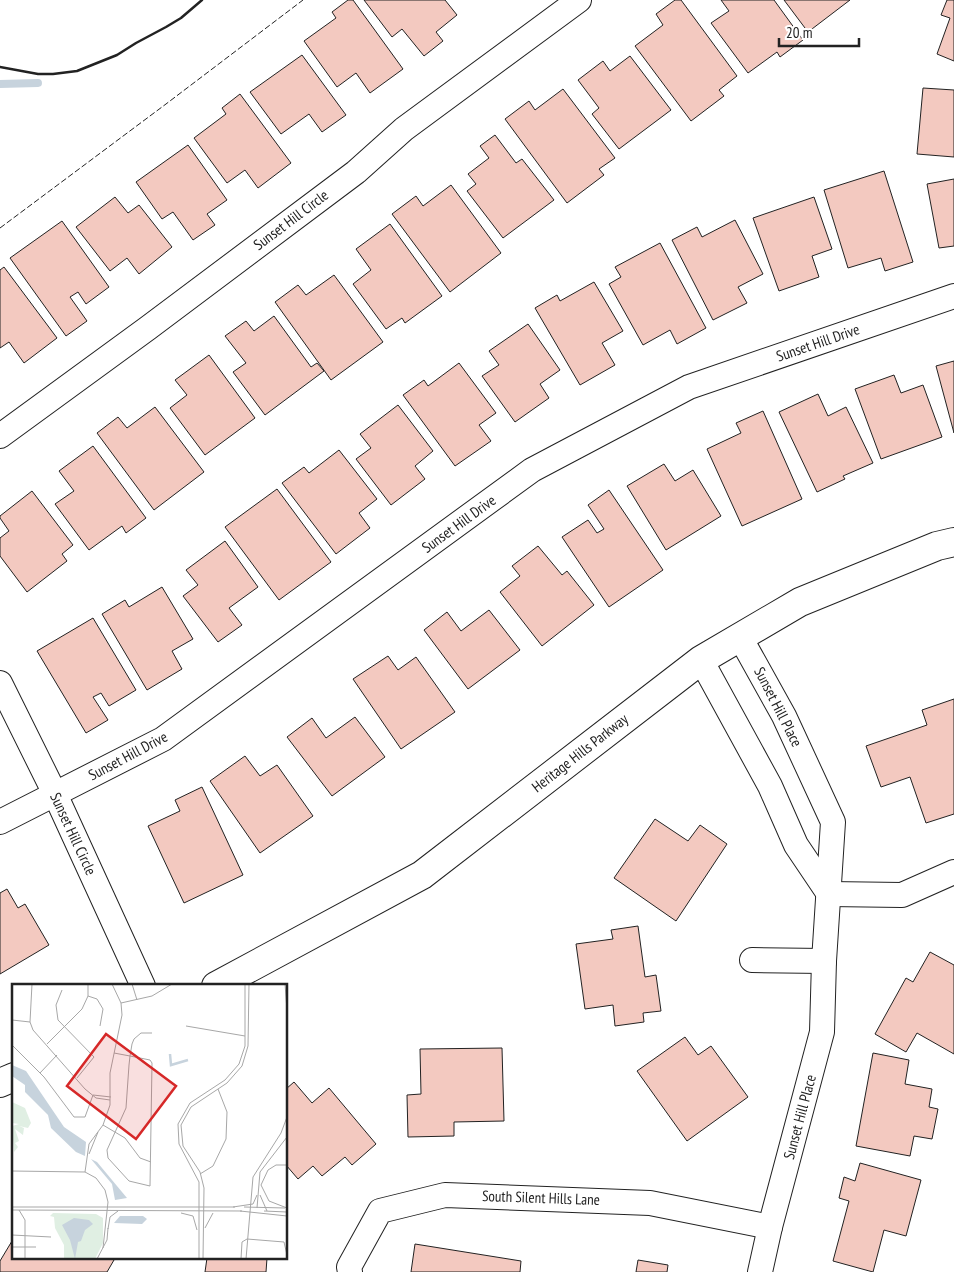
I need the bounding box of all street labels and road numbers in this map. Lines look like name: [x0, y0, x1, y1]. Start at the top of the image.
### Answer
street label: Sunset Hill Circle: [250, 185, 332, 254]
street label: Sunset Hill Drive: [774, 319, 862, 366]
street label: Sunset Hill Drive: [418, 490, 499, 557]
street label: Sunset Hill Place: [750, 664, 807, 750]
street label: Heritage Hills Parkway: [528, 709, 632, 796]
street label: Sunset Hill Drive: [85, 727, 171, 784]
street label: Sunset Hill Circle: [46, 790, 101, 878]
street label: Sunset Hill Place: [779, 1072, 820, 1161]
street label: South Silent Hills Lane: [482, 1186, 600, 1209]

